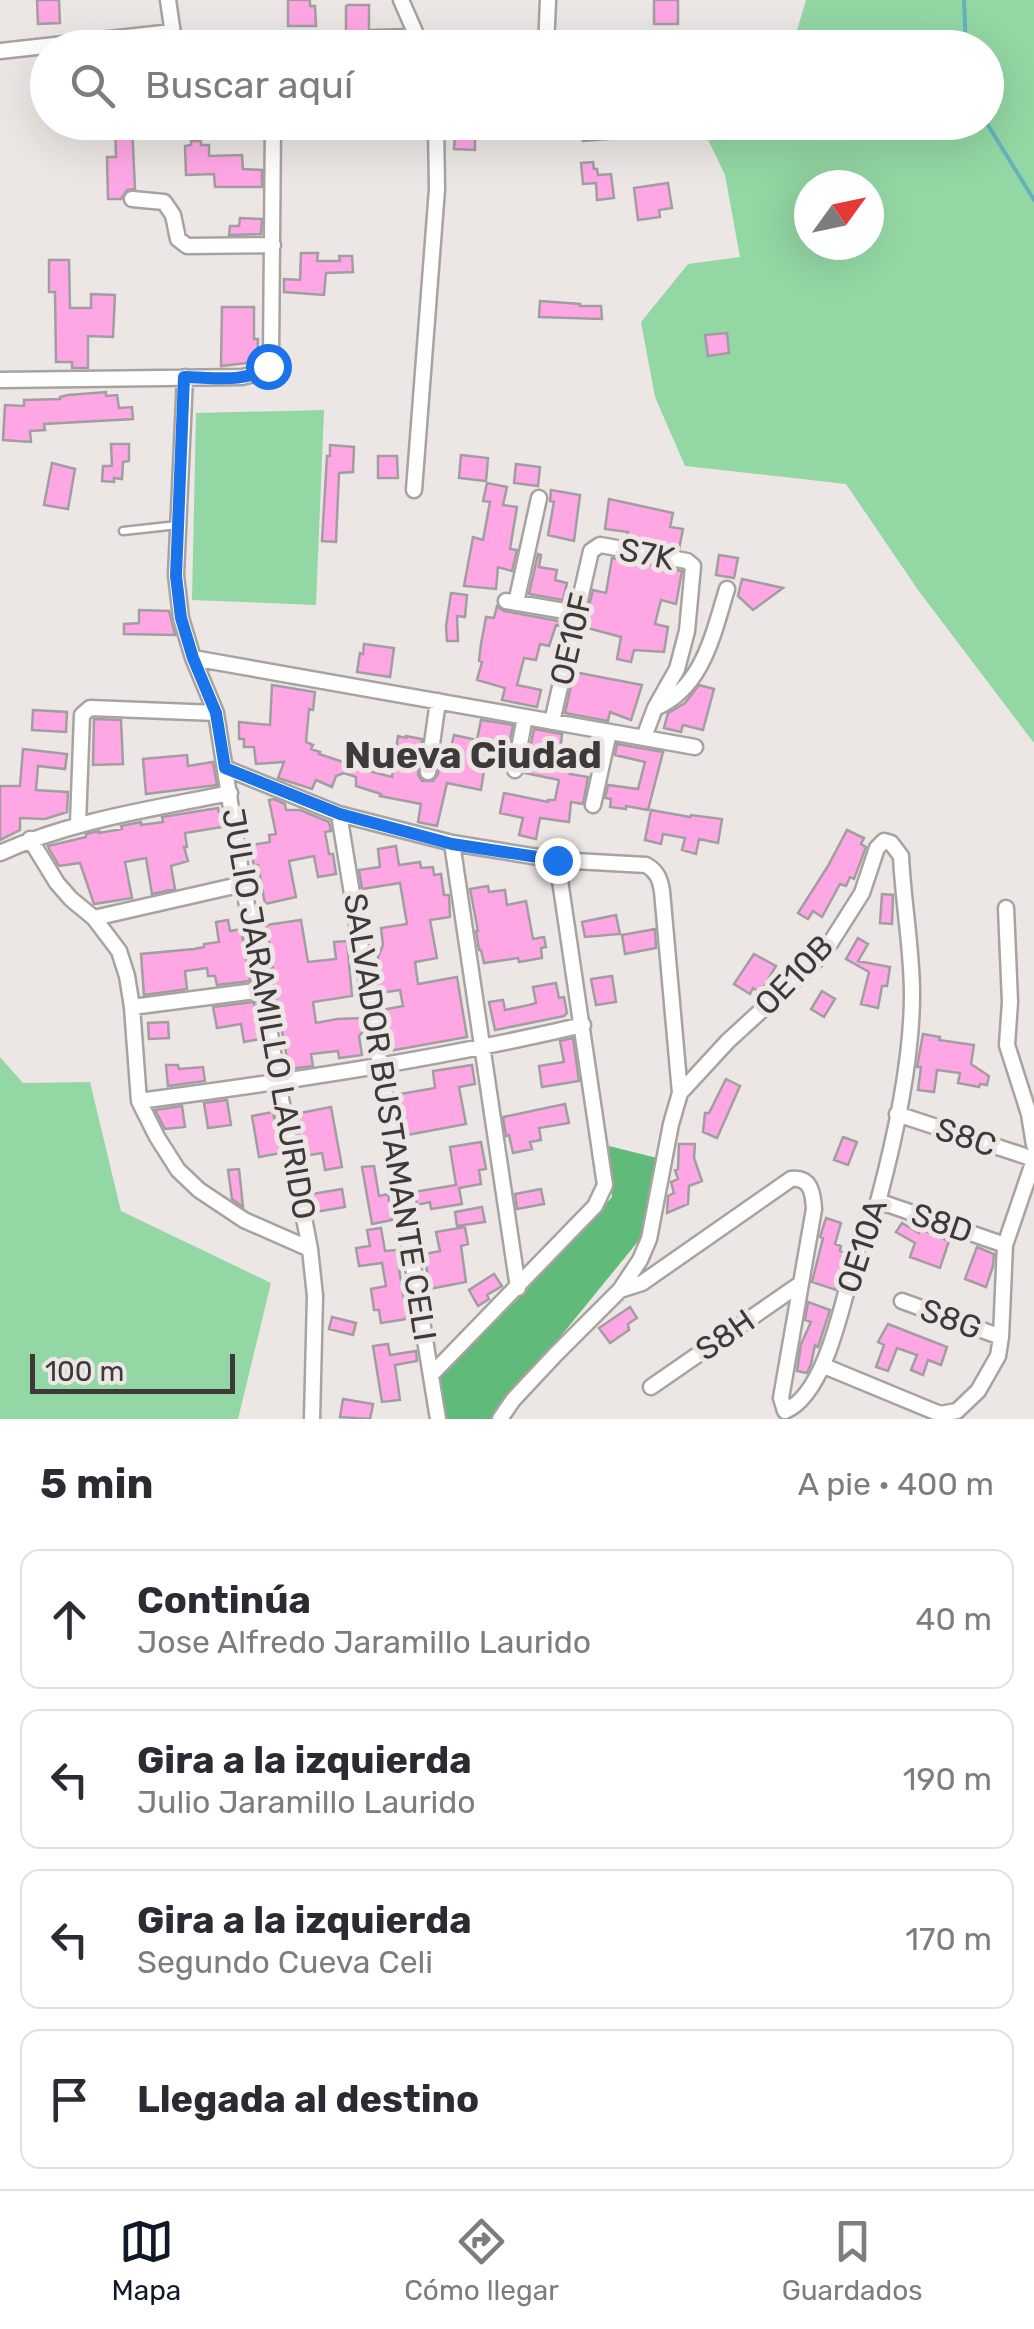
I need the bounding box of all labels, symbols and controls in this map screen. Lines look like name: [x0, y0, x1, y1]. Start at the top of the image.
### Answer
search box: [30, 30, 1004, 140]
icon: search: [65, 58, 120, 113]
text: Buscar aquí: [145, 62, 353, 108]
north arrow: [794, 170, 884, 260]
route start: [246, 344, 292, 390]
street label: S7K: [616, 530, 678, 578]
street label: OE10F: [542, 589, 600, 689]
district label: Nueva Ciudad: [344, 732, 602, 778]
street label: JULIO JARAMILLO LAURIDO: [214, 805, 324, 1223]
route end: [535, 838, 581, 884]
street label: SALVADOR BUSTAMANTE CELI: [336, 890, 444, 1344]
street label: OE10B: [747, 927, 841, 1023]
street label: S8C: [931, 1109, 1001, 1165]
street label: OE10A: [829, 1194, 895, 1298]
street label: S8D: [906, 1195, 978, 1251]
street label: S8G: [915, 1291, 987, 1347]
street label: S8H: [688, 1301, 762, 1369]
scale bar: [30, 1349, 235, 1394]
text: 100 m: [45, 1355, 124, 1388]
text: 5 min: [40, 1459, 154, 1509]
text: A pie · 400 m: [798, 1465, 994, 1503]
text: Continúa: [137, 1577, 311, 1623]
icon: ahead: [42, 1592, 97, 1647]
text: 40 m: [916, 1600, 992, 1638]
text: Jose Alfredo Jaramillo Laurido: [137, 1623, 591, 1661]
text: Gira a la izquierda: [137, 1737, 472, 1783]
icon: left: [42, 1752, 97, 1807]
text: 190 m: [903, 1760, 992, 1798]
text: Julio Jaramillo Laurido: [137, 1783, 476, 1821]
text: Gira a la izquierda: [137, 1897, 472, 1943]
icon: left: [42, 1912, 97, 1967]
text: 170 m: [905, 1920, 992, 1958]
text: Segundo Cueva Celi: [137, 1943, 433, 1981]
icon: arrive: [42, 2072, 97, 2127]
text: Llegada al destino: [137, 2076, 479, 2122]
tab: Mapa: [111, 2214, 181, 2307]
tab: Cómo llegar: [404, 2214, 559, 2307]
tab: Guardados: [782, 2214, 923, 2307]

